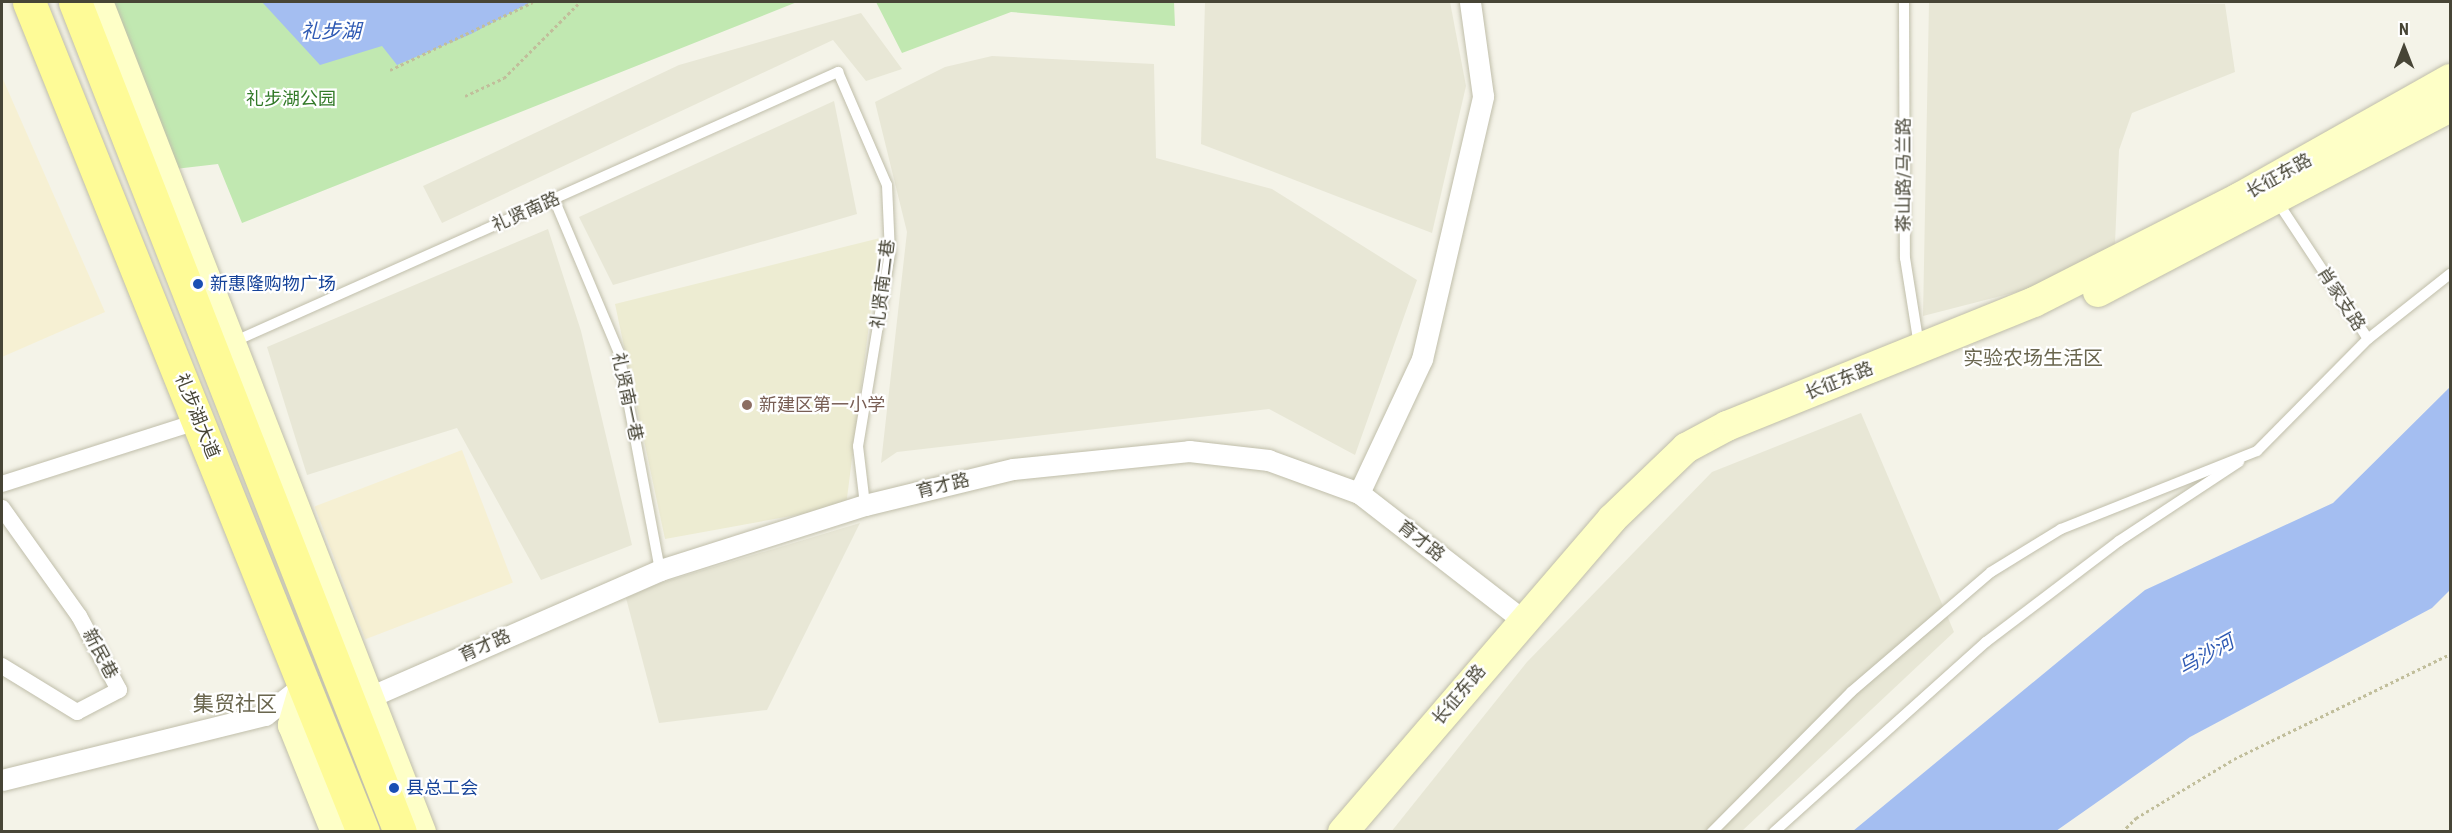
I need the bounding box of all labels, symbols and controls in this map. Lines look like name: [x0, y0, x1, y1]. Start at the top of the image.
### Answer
north arrow: [2374, 18, 2434, 78]
water label: 礼步湖: [301, 19, 361, 43]
text: N: [2399, 20, 2409, 39]
park label: 礼步湖公园: [246, 88, 336, 110]
street label: 茶山路/马兰路: [1893, 118, 1915, 232]
street label: 长征东路: [2242, 149, 2316, 203]
street label: 礼贤南路: [489, 187, 563, 237]
street label: 礼贤南二巷: [867, 238, 899, 330]
street label: 肖家支路: [2312, 263, 2370, 335]
place label: 新惠隆购物广场: [210, 273, 336, 295]
marker: 新惠隆购物广场: [191, 277, 205, 291]
district label: 实验农场生活区: [1963, 346, 2103, 370]
street label: 礼贤南一巷: [607, 351, 647, 443]
street label: 长征东路: [1802, 358, 1876, 404]
street label: 礼步湖大道: [170, 370, 224, 462]
place label: 新建区第一小学: [759, 394, 885, 416]
marker: 新建区第一小学: [740, 398, 754, 412]
street label: 育才路: [914, 469, 972, 503]
street label: 育才路: [1393, 516, 1449, 566]
street label: 新民巷: [78, 625, 122, 683]
street label: 育才路: [456, 625, 514, 667]
water label: 乌沙河: [2174, 630, 2238, 680]
street label: 长征东路: [1428, 660, 1490, 730]
district label: 集贸社区: [193, 691, 277, 717]
place label: 县总工会: [406, 777, 478, 799]
marker: 县总工会: [387, 781, 401, 795]

